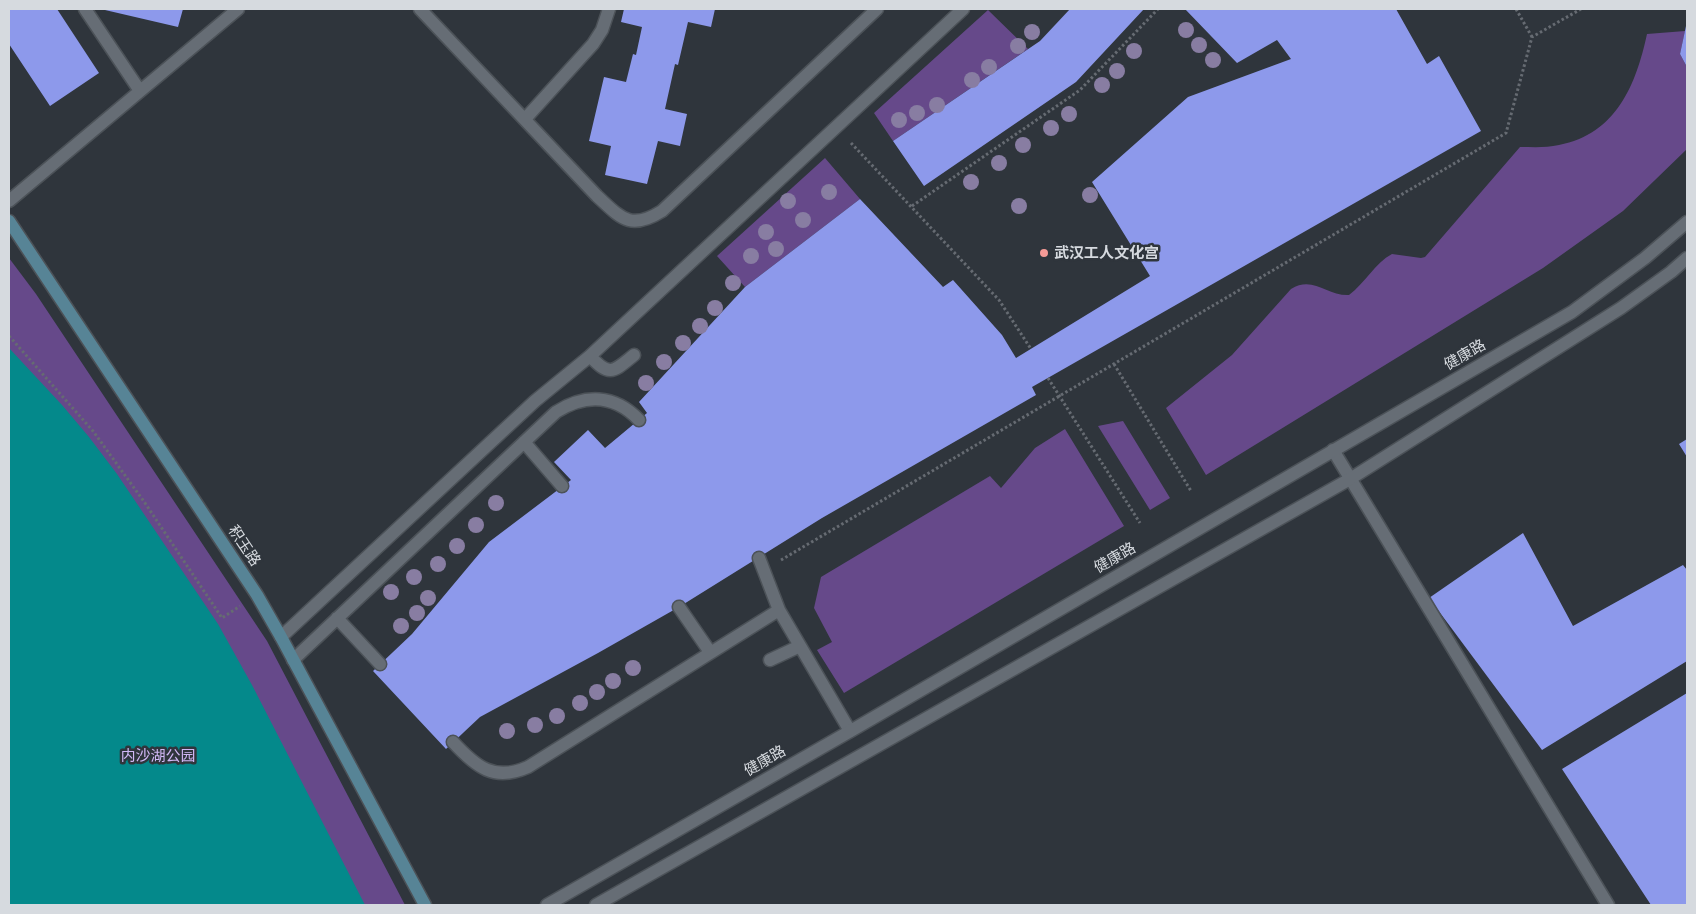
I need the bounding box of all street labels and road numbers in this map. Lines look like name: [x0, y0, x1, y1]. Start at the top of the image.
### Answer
street label: 健康路: [1441, 336, 1489, 374]
street label: 积玉路: [224, 522, 264, 570]
street label: 健康路: [1091, 539, 1139, 577]
street label: 健康路: [741, 742, 789, 780]

